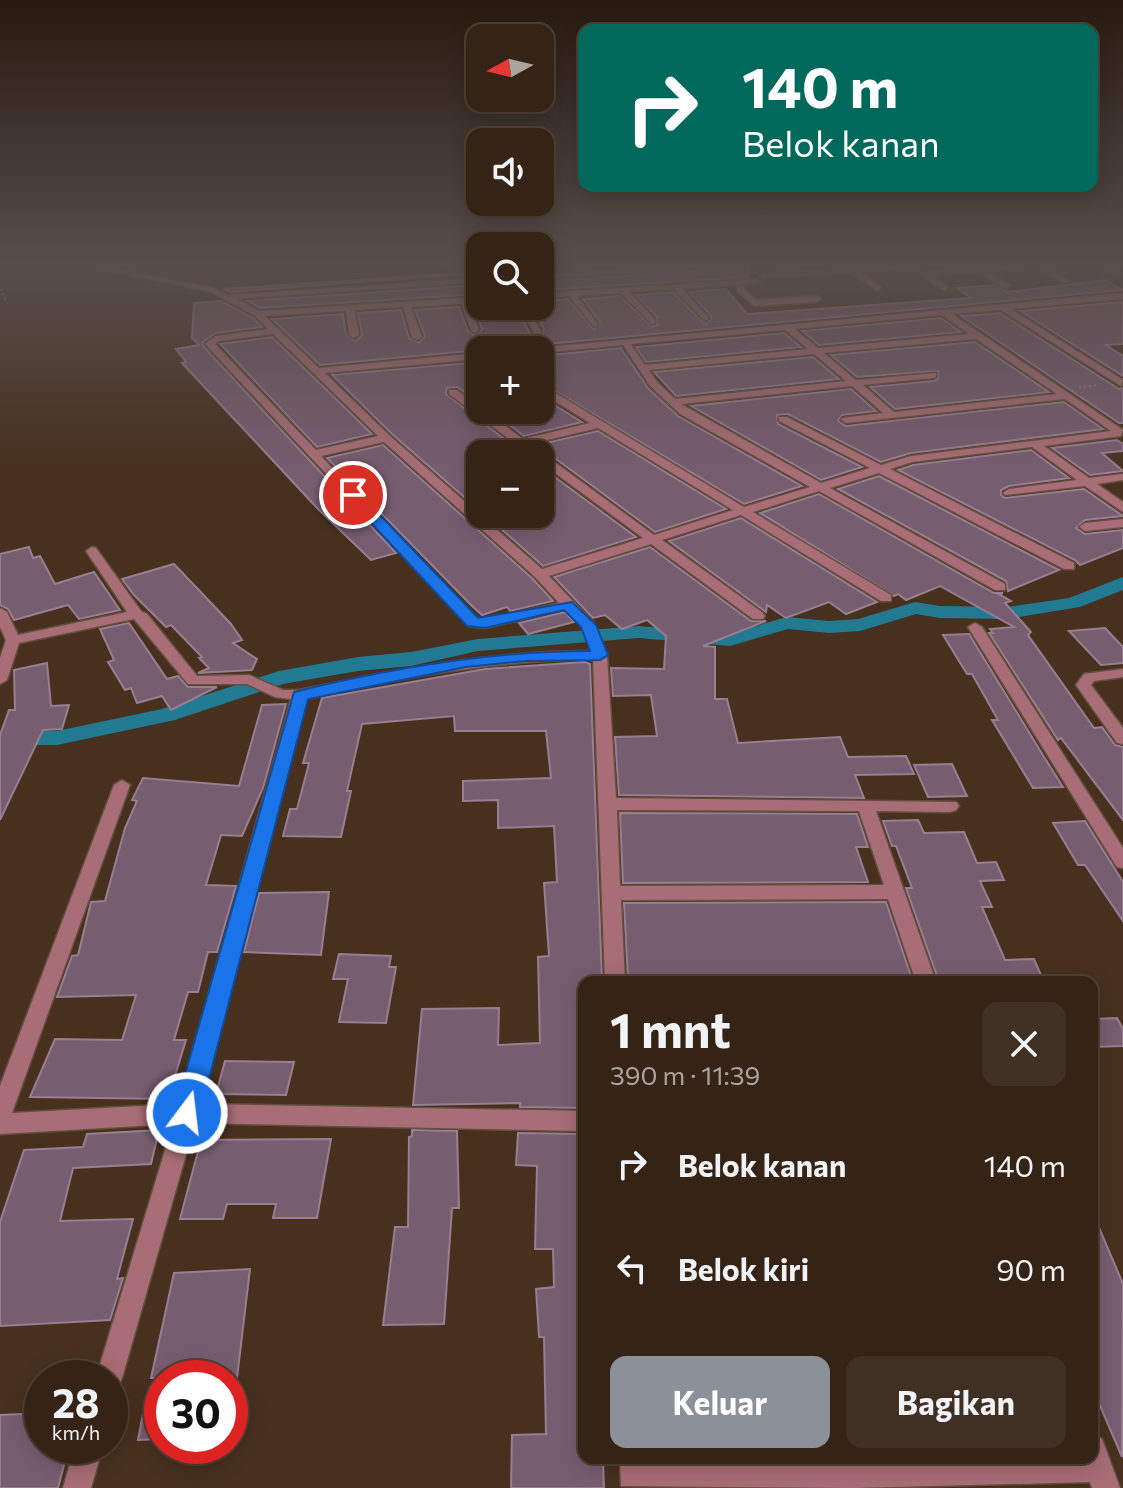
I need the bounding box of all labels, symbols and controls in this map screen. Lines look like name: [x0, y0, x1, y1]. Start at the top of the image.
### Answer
north arrow: [466, 24, 554, 112]
map controls: [466, 24, 554, 528]
text: 140 m: [742, 51, 898, 120]
icon: right: [610, 56, 714, 160]
text: Belok kanan: [742, 120, 940, 164]
button: sound: [466, 128, 554, 216]
button: search: [466, 232, 554, 320]
button: +: [466, 336, 554, 424]
button: −: [466, 440, 554, 528]
pin: [319, 461, 387, 529]
icon: arrive: [331, 473, 375, 517]
text: 1 mnt: [610, 999, 731, 1058]
button: close: [982, 1002, 1066, 1086]
text: 390 m · 11:39: [610, 1059, 760, 1090]
position arrow: [145, 1071, 229, 1155]
icon: right: [610, 1142, 654, 1186]
text: Belok kanan: [678, 1146, 846, 1183]
text: 140 m: [984, 1146, 1066, 1183]
icon: left: [610, 1246, 654, 1290]
text: Belok kiri: [678, 1250, 809, 1287]
text: 90 m: [996, 1250, 1066, 1287]
button: Keluar: [610, 1356, 830, 1448]
button: Bagikan: [846, 1356, 1066, 1448]
speed limit sign: 30: [144, 1360, 248, 1464]
text: 28: [52, 1377, 100, 1426]
text: km/h: [52, 1420, 100, 1444]

